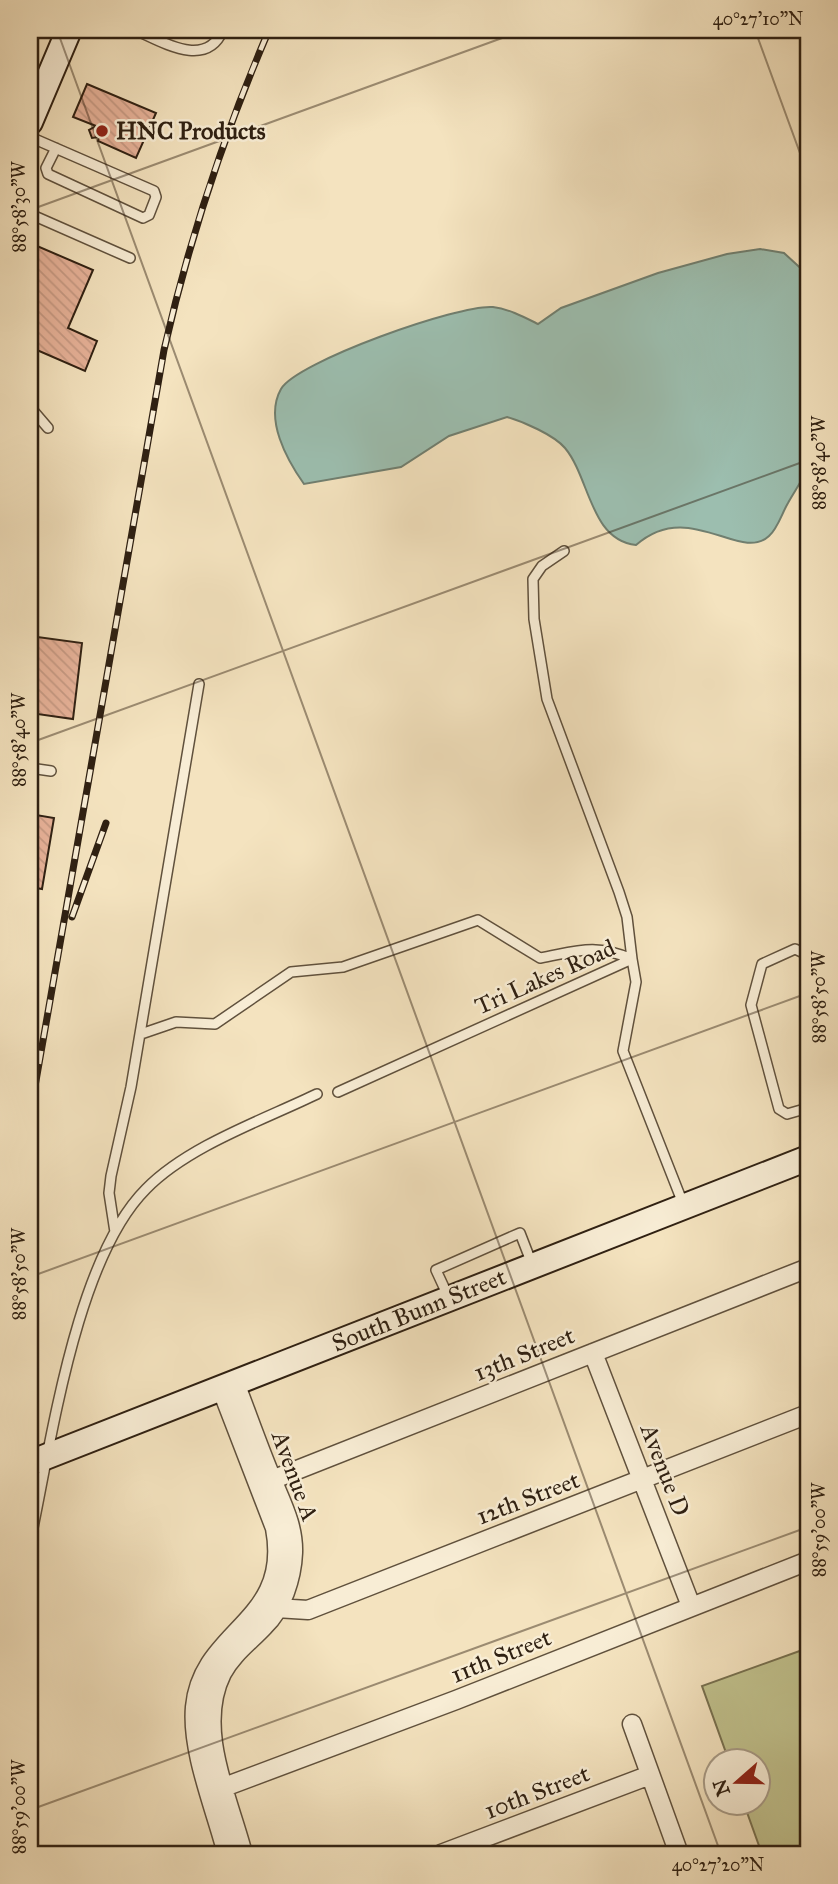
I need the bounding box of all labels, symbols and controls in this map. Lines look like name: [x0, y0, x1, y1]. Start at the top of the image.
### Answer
text: 40°27'10"N: [713, 8, 803, 30]
place label: HNC Products: [116, 116, 266, 146]
marker: HNC Products: [94, 123, 110, 139]
text: 88°58'30"W: [8, 160, 30, 253]
text: 88°58'40"W: [808, 415, 830, 510]
text: 88°58'40"W: [8, 692, 30, 787]
street label: Tri Lakes Road: [470, 933, 620, 1021]
text: 88°58'50"W: [808, 950, 830, 1043]
text: 88°58'50"W: [8, 1227, 30, 1320]
street label: South Bunn Street: [327, 1261, 511, 1359]
street label: 13th Street: [469, 1320, 579, 1388]
street label: Avenue D: [633, 1419, 696, 1520]
street label: Avenue A: [265, 1426, 325, 1525]
street label: 12th Street: [472, 1464, 584, 1531]
text: 88°59'00"W: [808, 1482, 830, 1577]
street label: 11th Street: [446, 1622, 556, 1690]
north arrow: [702, 1748, 772, 1818]
street label: 10th Street: [480, 1758, 594, 1826]
text: 88°59'00"W: [8, 1759, 30, 1854]
text: N: [708, 1776, 735, 1799]
text: 40°27'20"N: [672, 1854, 764, 1876]

